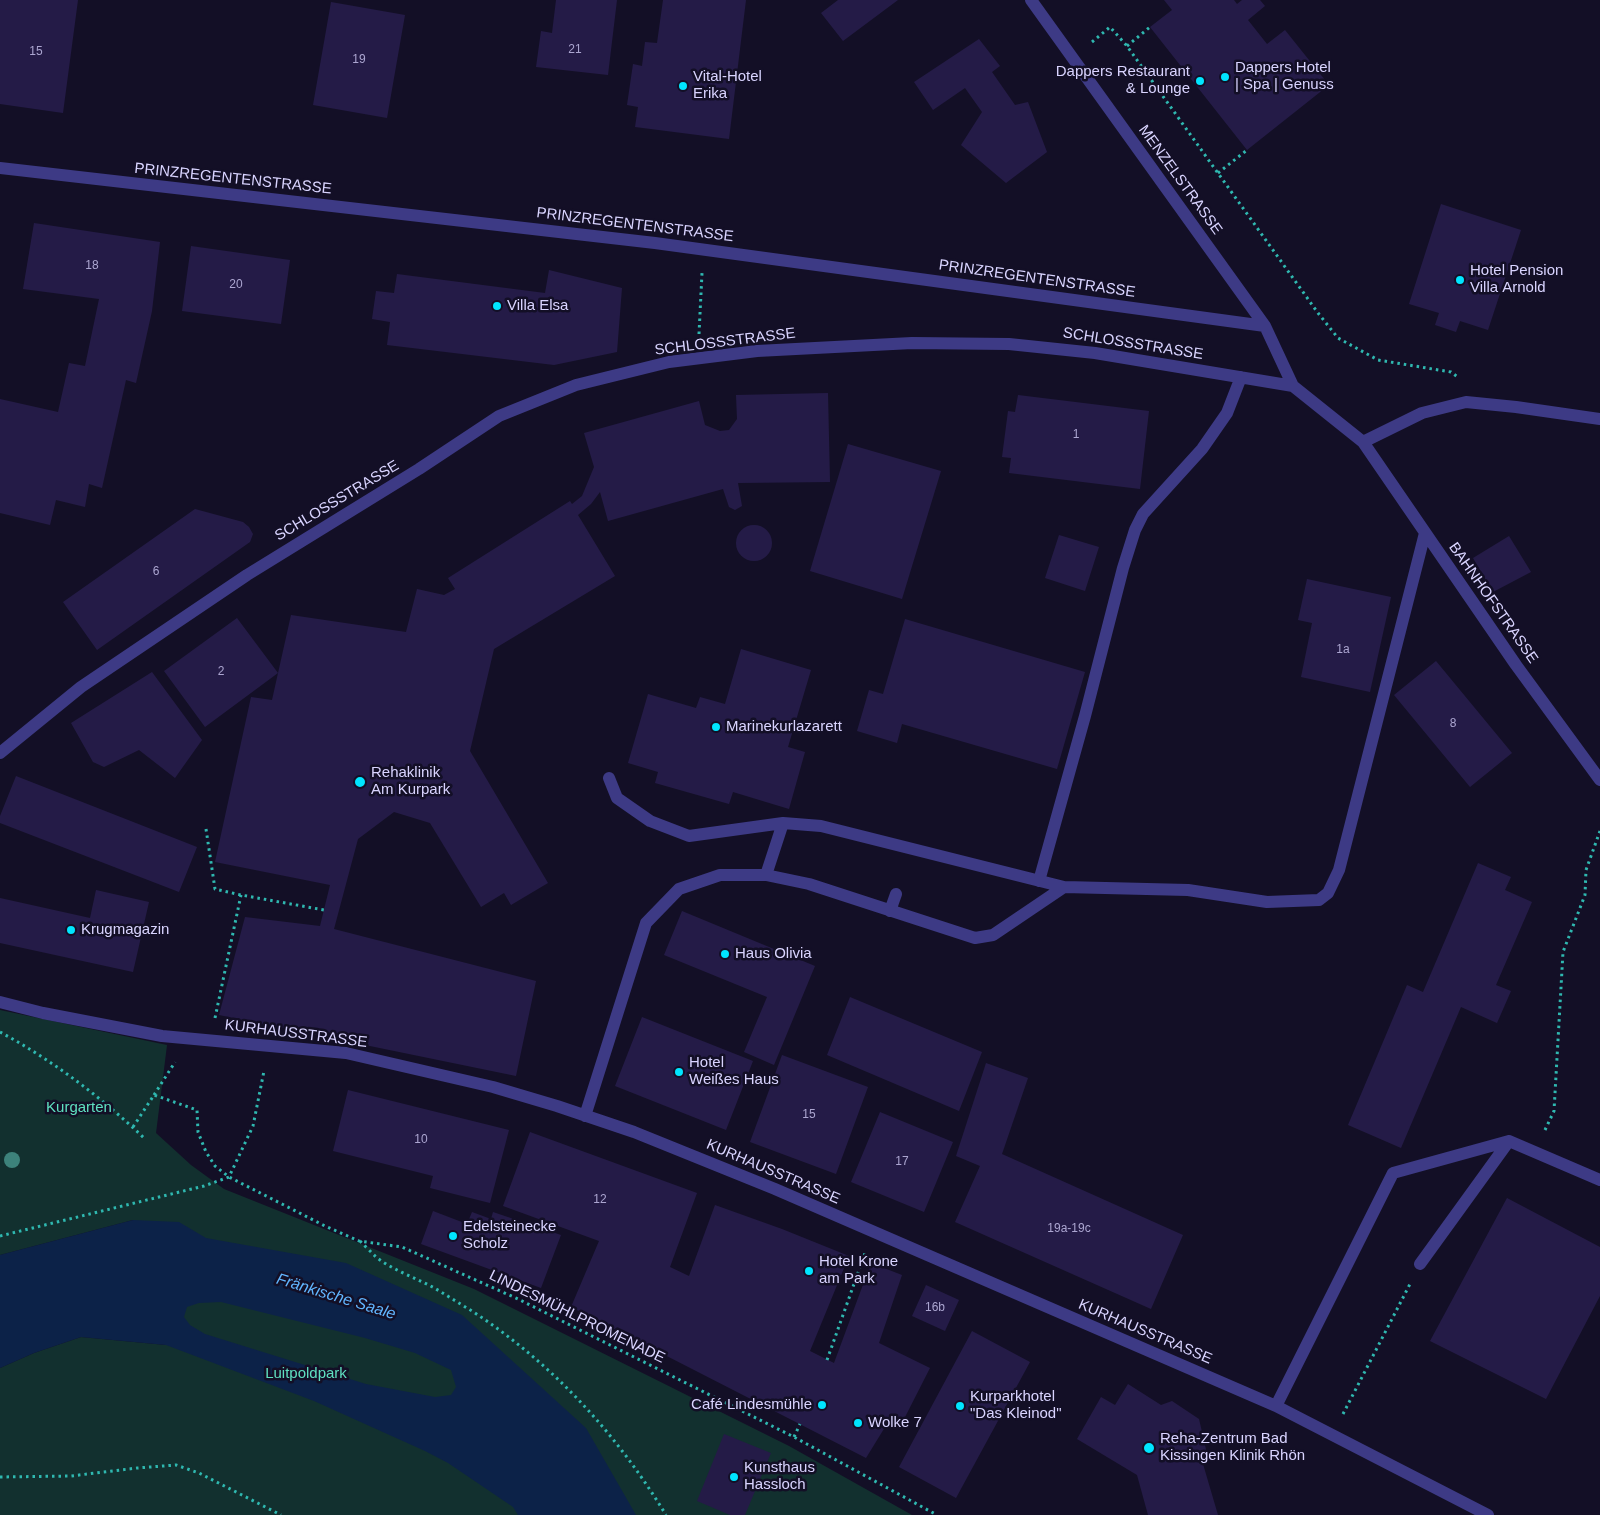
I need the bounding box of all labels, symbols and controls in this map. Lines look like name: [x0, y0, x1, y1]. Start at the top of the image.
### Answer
house number: 21: [568, 43, 582, 57]
house number: 15: [29, 45, 43, 59]
house number: 19: [352, 53, 366, 67]
place label: Dappers Hotel | Spa | Genuss: [1235, 59, 1334, 94]
place label: Dappers Restaurant & Lounge: [1056, 63, 1190, 98]
place label: Vital-Hotel Erika: [693, 68, 762, 103]
marker: Dappers Hotel | Spa | Genuss: [1219, 71, 1231, 83]
marker: Dappers Restaurant & Lounge: [1194, 75, 1206, 87]
marker: Vital-Hotel Erika: [677, 80, 689, 92]
street label: MENZELSTRASSE: [1134, 122, 1226, 238]
street label: PRINZREGENTENSTRASSE: [133, 160, 333, 198]
street label: PRINZREGENTENSTRASSE: [535, 204, 735, 246]
street label: PRINZREGENTENSTRASSE: [938, 256, 1136, 302]
house number: 18: [85, 259, 99, 273]
place label: Hotel Pension Villa Arnold: [1470, 262, 1563, 297]
marker: Hotel Pension Villa Arnold: [1454, 274, 1466, 286]
house number: 20: [229, 278, 243, 292]
place label: Villa Elsa: [507, 297, 568, 315]
marker: Villa Elsa: [491, 300, 503, 312]
street label: SCHLOSSSTRASSE: [654, 324, 796, 360]
street label: SCHLOSSSTRASSE: [1062, 324, 1204, 364]
house number: 1: [1073, 428, 1079, 442]
street label: SCHLOSSSTRASSE: [272, 457, 402, 545]
street label: BAHNHOFSTRASSE: [1445, 539, 1541, 667]
house number: 6: [153, 565, 159, 579]
house number: 1a: [1336, 643, 1350, 657]
house number: 2: [218, 665, 224, 679]
house number: 8: [1450, 717, 1456, 731]
place label: Marinekurlazarett: [726, 718, 842, 736]
marker: Marinekurlazarett: [710, 721, 722, 733]
place label: Rehaklinik Am Kurpark: [371, 764, 450, 799]
marker: Rehaklinik Am Kurpark: [353, 775, 367, 789]
place label: Krugmagazin: [81, 921, 169, 939]
marker: Krugmagazin: [65, 924, 77, 936]
place label: Haus Olivia: [735, 945, 812, 963]
marker: Haus Olivia: [719, 948, 731, 960]
street label: KURHAUSSTRASSE: [224, 1016, 368, 1052]
place label: Hotel Weißes Haus: [689, 1054, 779, 1089]
marker: Hotel Weißes Haus: [673, 1066, 685, 1078]
park label: Kurgarten: [46, 1099, 112, 1117]
house number: 15: [802, 1108, 816, 1122]
house number: 10: [414, 1133, 428, 1147]
street label: KURHAUSSTRASSE: [703, 1136, 843, 1208]
house number: 17: [895, 1155, 909, 1169]
house number: 12: [593, 1193, 607, 1207]
place label: Edelsteinecke Scholz: [463, 1218, 556, 1253]
house number: 19a-19c: [1047, 1222, 1091, 1236]
marker: Edelsteinecke Scholz: [447, 1230, 459, 1242]
place label: Hotel Krone am Park: [819, 1253, 898, 1288]
marker: Hotel Krone am Park: [803, 1265, 815, 1277]
street label: LINDESMÜHLPROMENADE: [486, 1267, 668, 1367]
water label: Fränkische Saale: [274, 1270, 398, 1324]
street label: KURHAUSSTRASSE: [1075, 1296, 1215, 1368]
house number: 16b: [925, 1301, 945, 1315]
park label: Luitpoldpark: [265, 1365, 347, 1383]
place label: Kurparkhotel "Das Kleinod": [970, 1388, 1062, 1423]
place label: Café Lindesmühle: [691, 1396, 812, 1414]
marker: Café Lindesmühle: [816, 1399, 828, 1411]
marker: Kurparkhotel "Das Kleinod": [954, 1400, 966, 1412]
place label: Wolke 7: [868, 1414, 922, 1432]
marker: Wolke 7: [852, 1417, 864, 1429]
place label: Reha-Zentrum Bad Kissingen Klinik Rhön: [1160, 1430, 1305, 1465]
marker: Reha-Zentrum Bad Kissingen Klinik Rhön: [1142, 1441, 1156, 1455]
place label: Kunsthaus Hassloch: [744, 1459, 815, 1494]
marker: Kunsthaus Hassloch: [728, 1471, 740, 1483]

